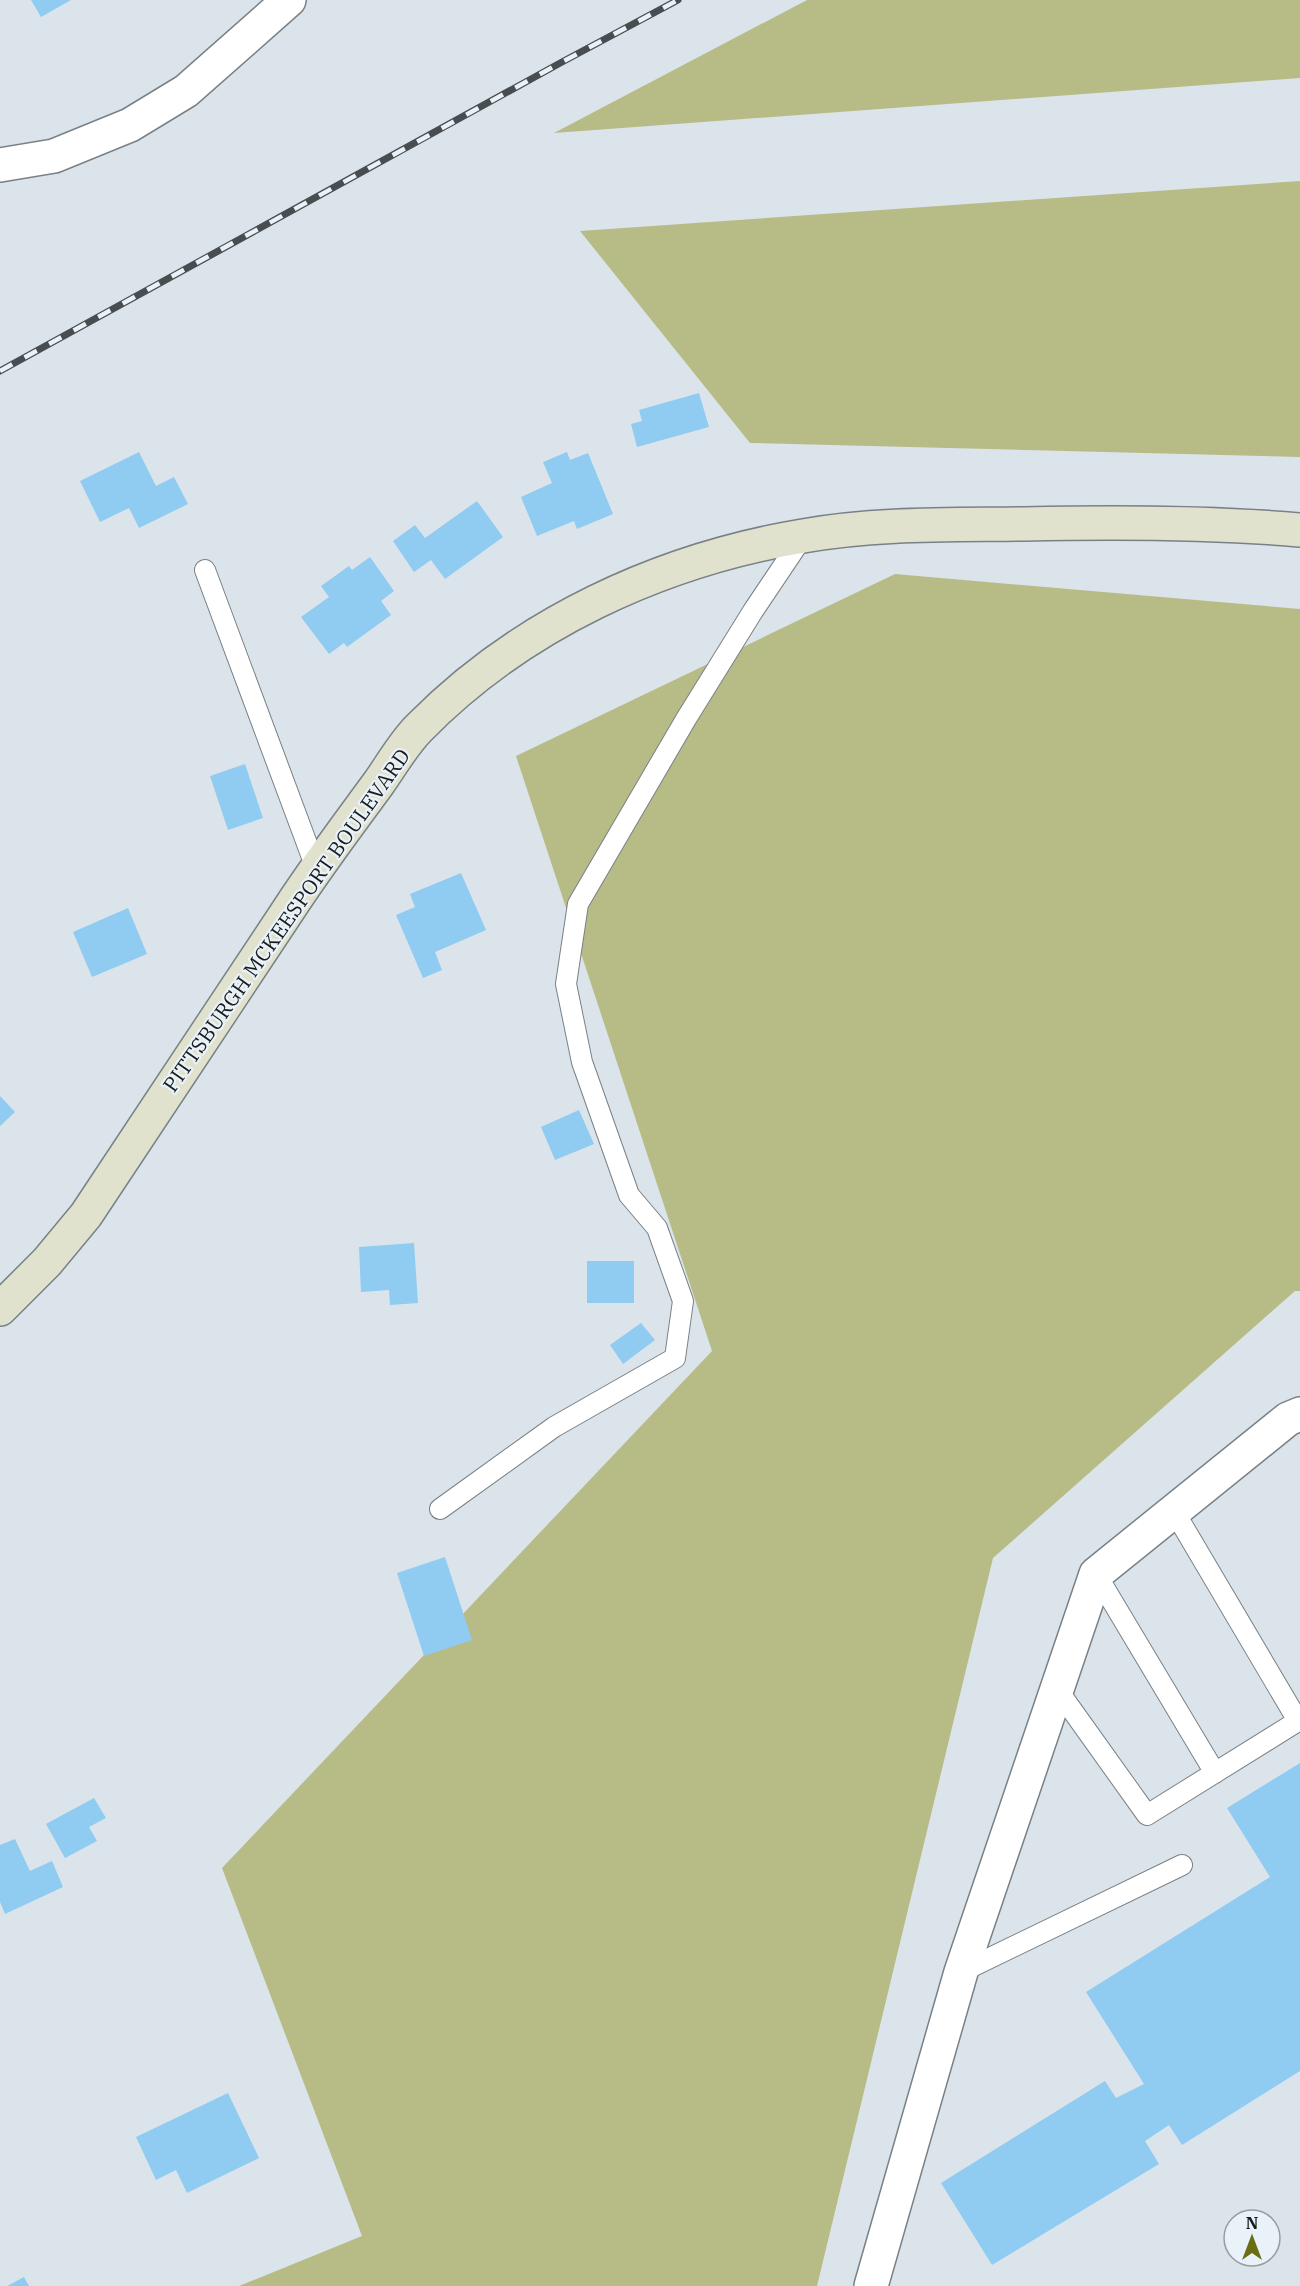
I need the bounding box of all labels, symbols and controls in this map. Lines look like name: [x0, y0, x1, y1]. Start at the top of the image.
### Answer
street label: PITTSBURGH MCKEESPORT BOULEVARD: [156, 743, 416, 1097]
north arrow: [1222, 2208, 1282, 2268]
text: N: [1246, 2213, 1258, 2233]

